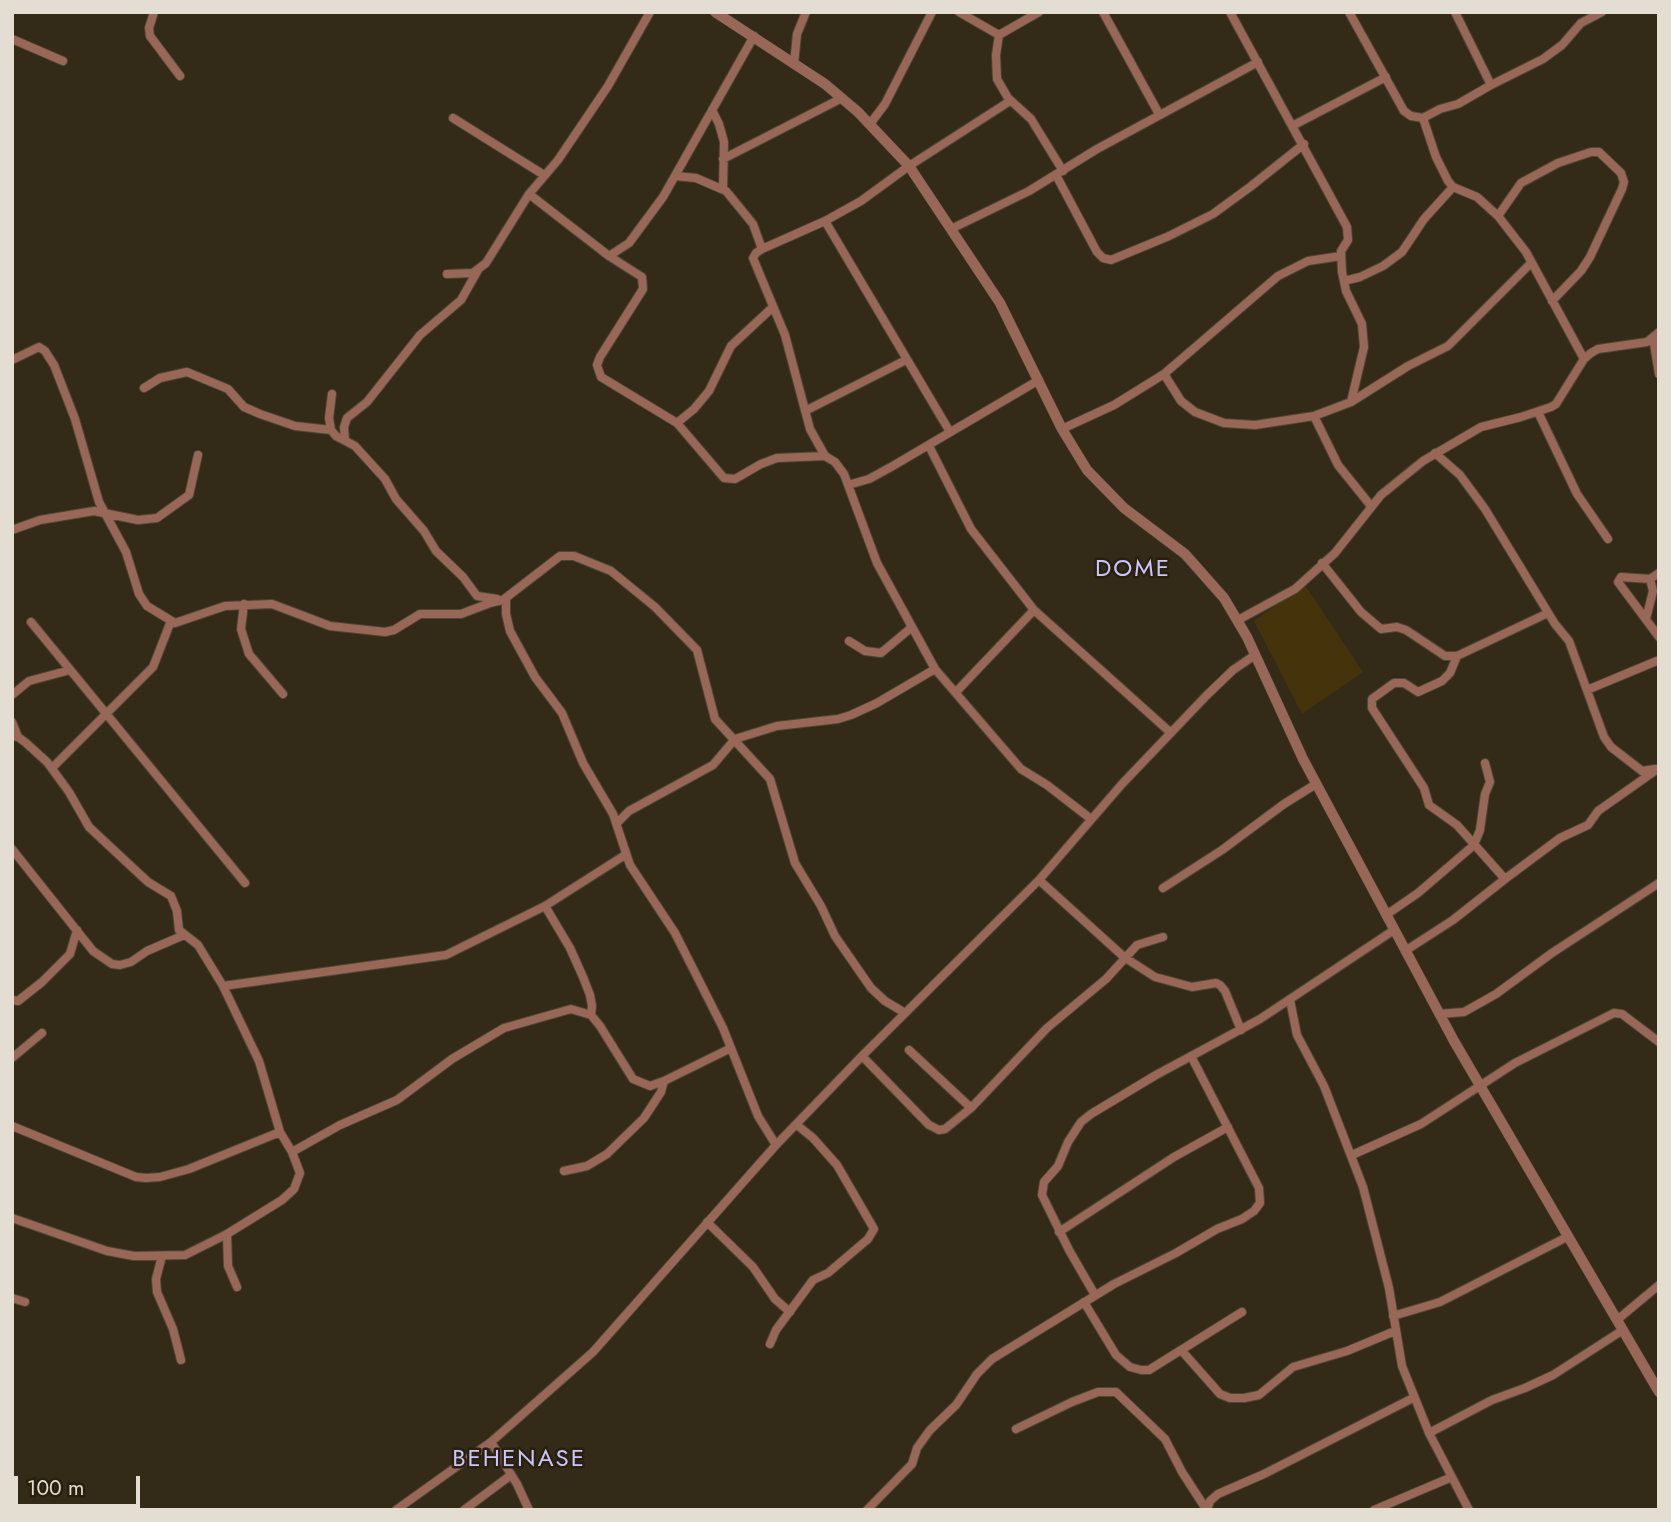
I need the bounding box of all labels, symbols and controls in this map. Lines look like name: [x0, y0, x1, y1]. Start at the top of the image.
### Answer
district label: DOME: [1096, 556, 1170, 584]
district label: BEHENASE: [453, 1446, 585, 1474]
scale bar: [18, 1462, 144, 1506]
text: 100 m: [27, 1473, 84, 1503]

